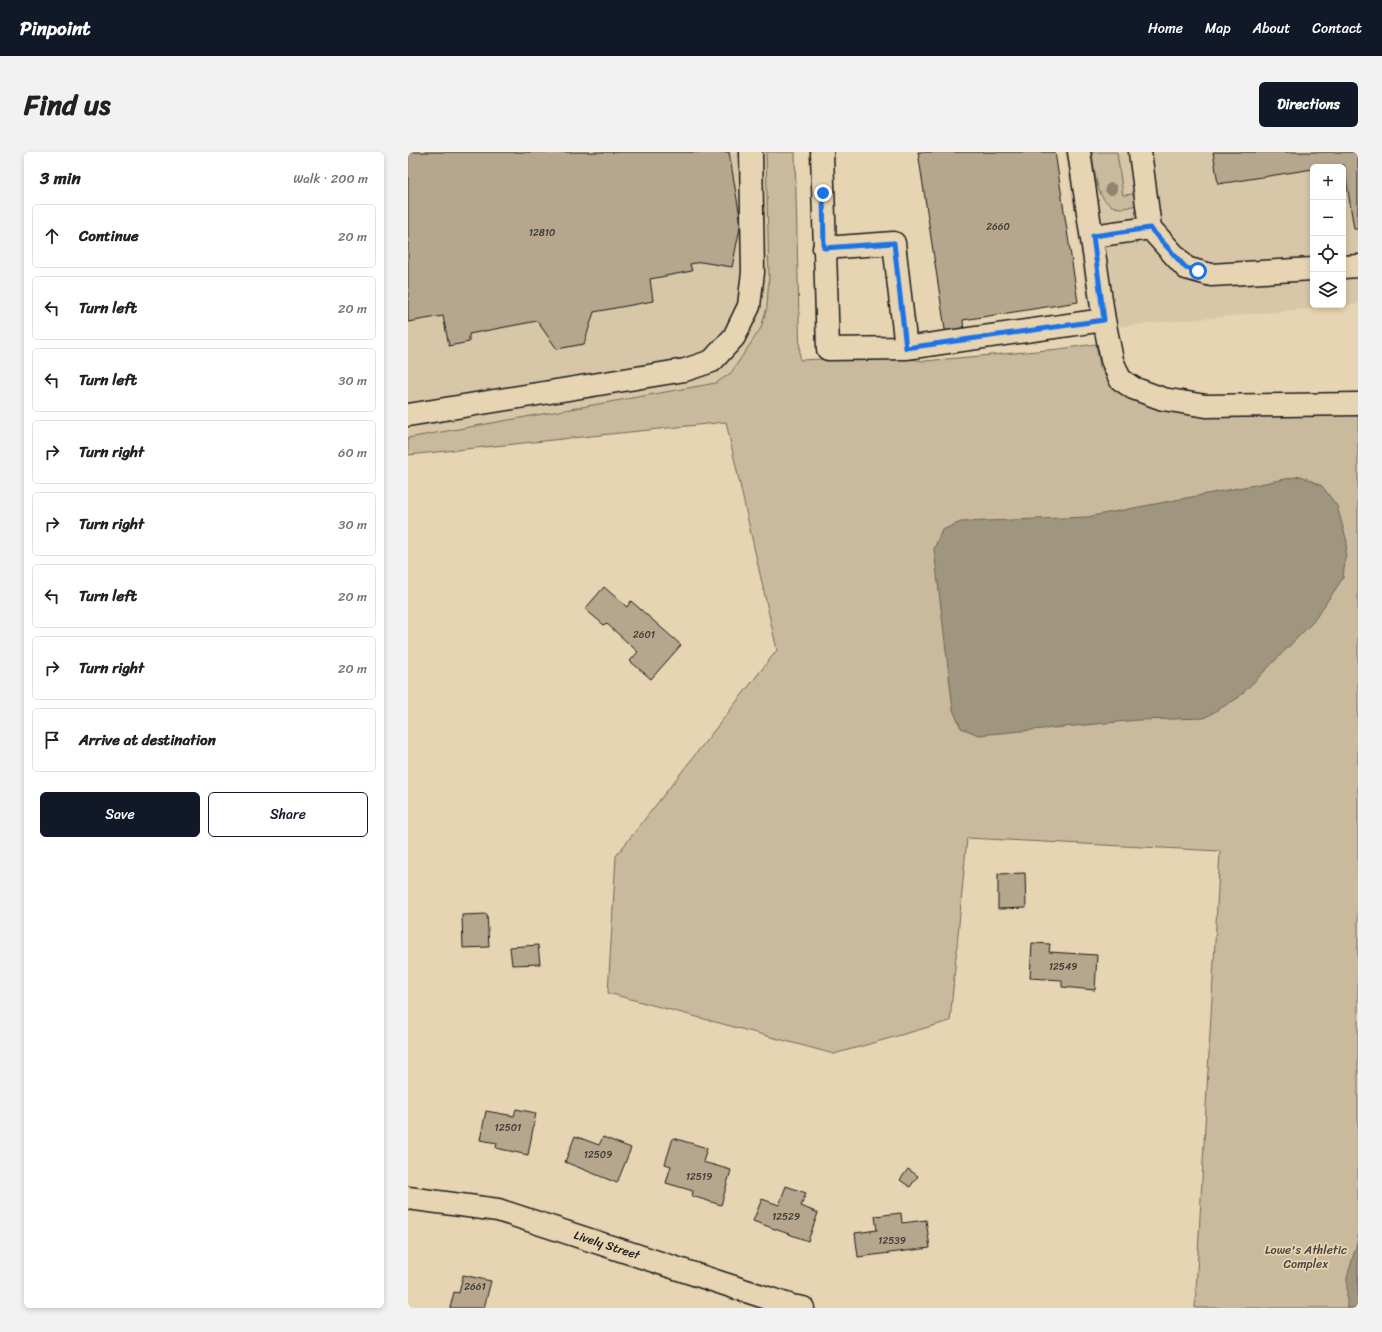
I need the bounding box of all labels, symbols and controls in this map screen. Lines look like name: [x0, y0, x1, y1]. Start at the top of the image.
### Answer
text: Pinpoint: [20, 12, 91, 45]
text: Home: [1148, 16, 1183, 41]
text: Map: [1205, 16, 1231, 41]
text: About: [1253, 16, 1290, 41]
text: Contact: [1312, 16, 1362, 41]
text: Find us: [24, 80, 111, 129]
button: Directions: [1259, 82, 1358, 127]
text: 3 min: [40, 163, 81, 193]
map controls: [1310, 164, 1346, 308]
button: +: [1310, 164, 1346, 200]
text: Walk · 200 m: [293, 167, 368, 190]
route end: [814, 184, 832, 202]
button: −: [1310, 200, 1346, 236]
house number: 2660: [986, 218, 1010, 236]
text: Continue: [79, 223, 139, 249]
house number: 12810: [529, 224, 555, 242]
icon: ahead: [41, 225, 63, 247]
text: 20 m: [338, 225, 367, 248]
button: locate: [1310, 236, 1346, 272]
route start: [1189, 262, 1207, 280]
button: layers: [1310, 272, 1346, 308]
text: Turn left: [79, 295, 137, 321]
icon: left: [41, 297, 63, 319]
text: 20 m: [338, 297, 367, 320]
text: Turn left: [79, 367, 137, 393]
icon: left: [41, 369, 63, 391]
text: 30 m: [338, 369, 367, 392]
text: Turn right: [79, 439, 144, 465]
icon: right: [41, 441, 63, 463]
text: 60 m: [338, 441, 367, 464]
text: Turn right: [79, 511, 144, 537]
icon: right: [41, 513, 63, 535]
text: 30 m: [338, 513, 367, 536]
text: Turn left: [79, 583, 137, 609]
icon: left: [41, 585, 63, 607]
text: 20 m: [338, 585, 367, 608]
house number: 2601: [633, 626, 655, 644]
text: Turn right: [79, 655, 144, 681]
icon: right: [41, 657, 63, 679]
text: 20 m: [338, 657, 367, 680]
text: Arrive at destination: [79, 727, 216, 753]
icon: arrive: [41, 729, 63, 751]
button: Save: [40, 792, 200, 837]
button: Share: [208, 792, 368, 837]
house number: 12549: [1049, 958, 1077, 976]
house number: 12501: [495, 1119, 521, 1137]
house number: 12509: [584, 1146, 612, 1164]
house number: 12519: [686, 1168, 712, 1186]
house number: 12529: [772, 1208, 800, 1226]
street label: Lively Street: [571, 1224, 644, 1266]
house number: 12539: [878, 1232, 906, 1250]
park label: Lowe's Athletic Complex: [1265, 1239, 1347, 1275]
house number: 2661: [464, 1278, 486, 1296]

